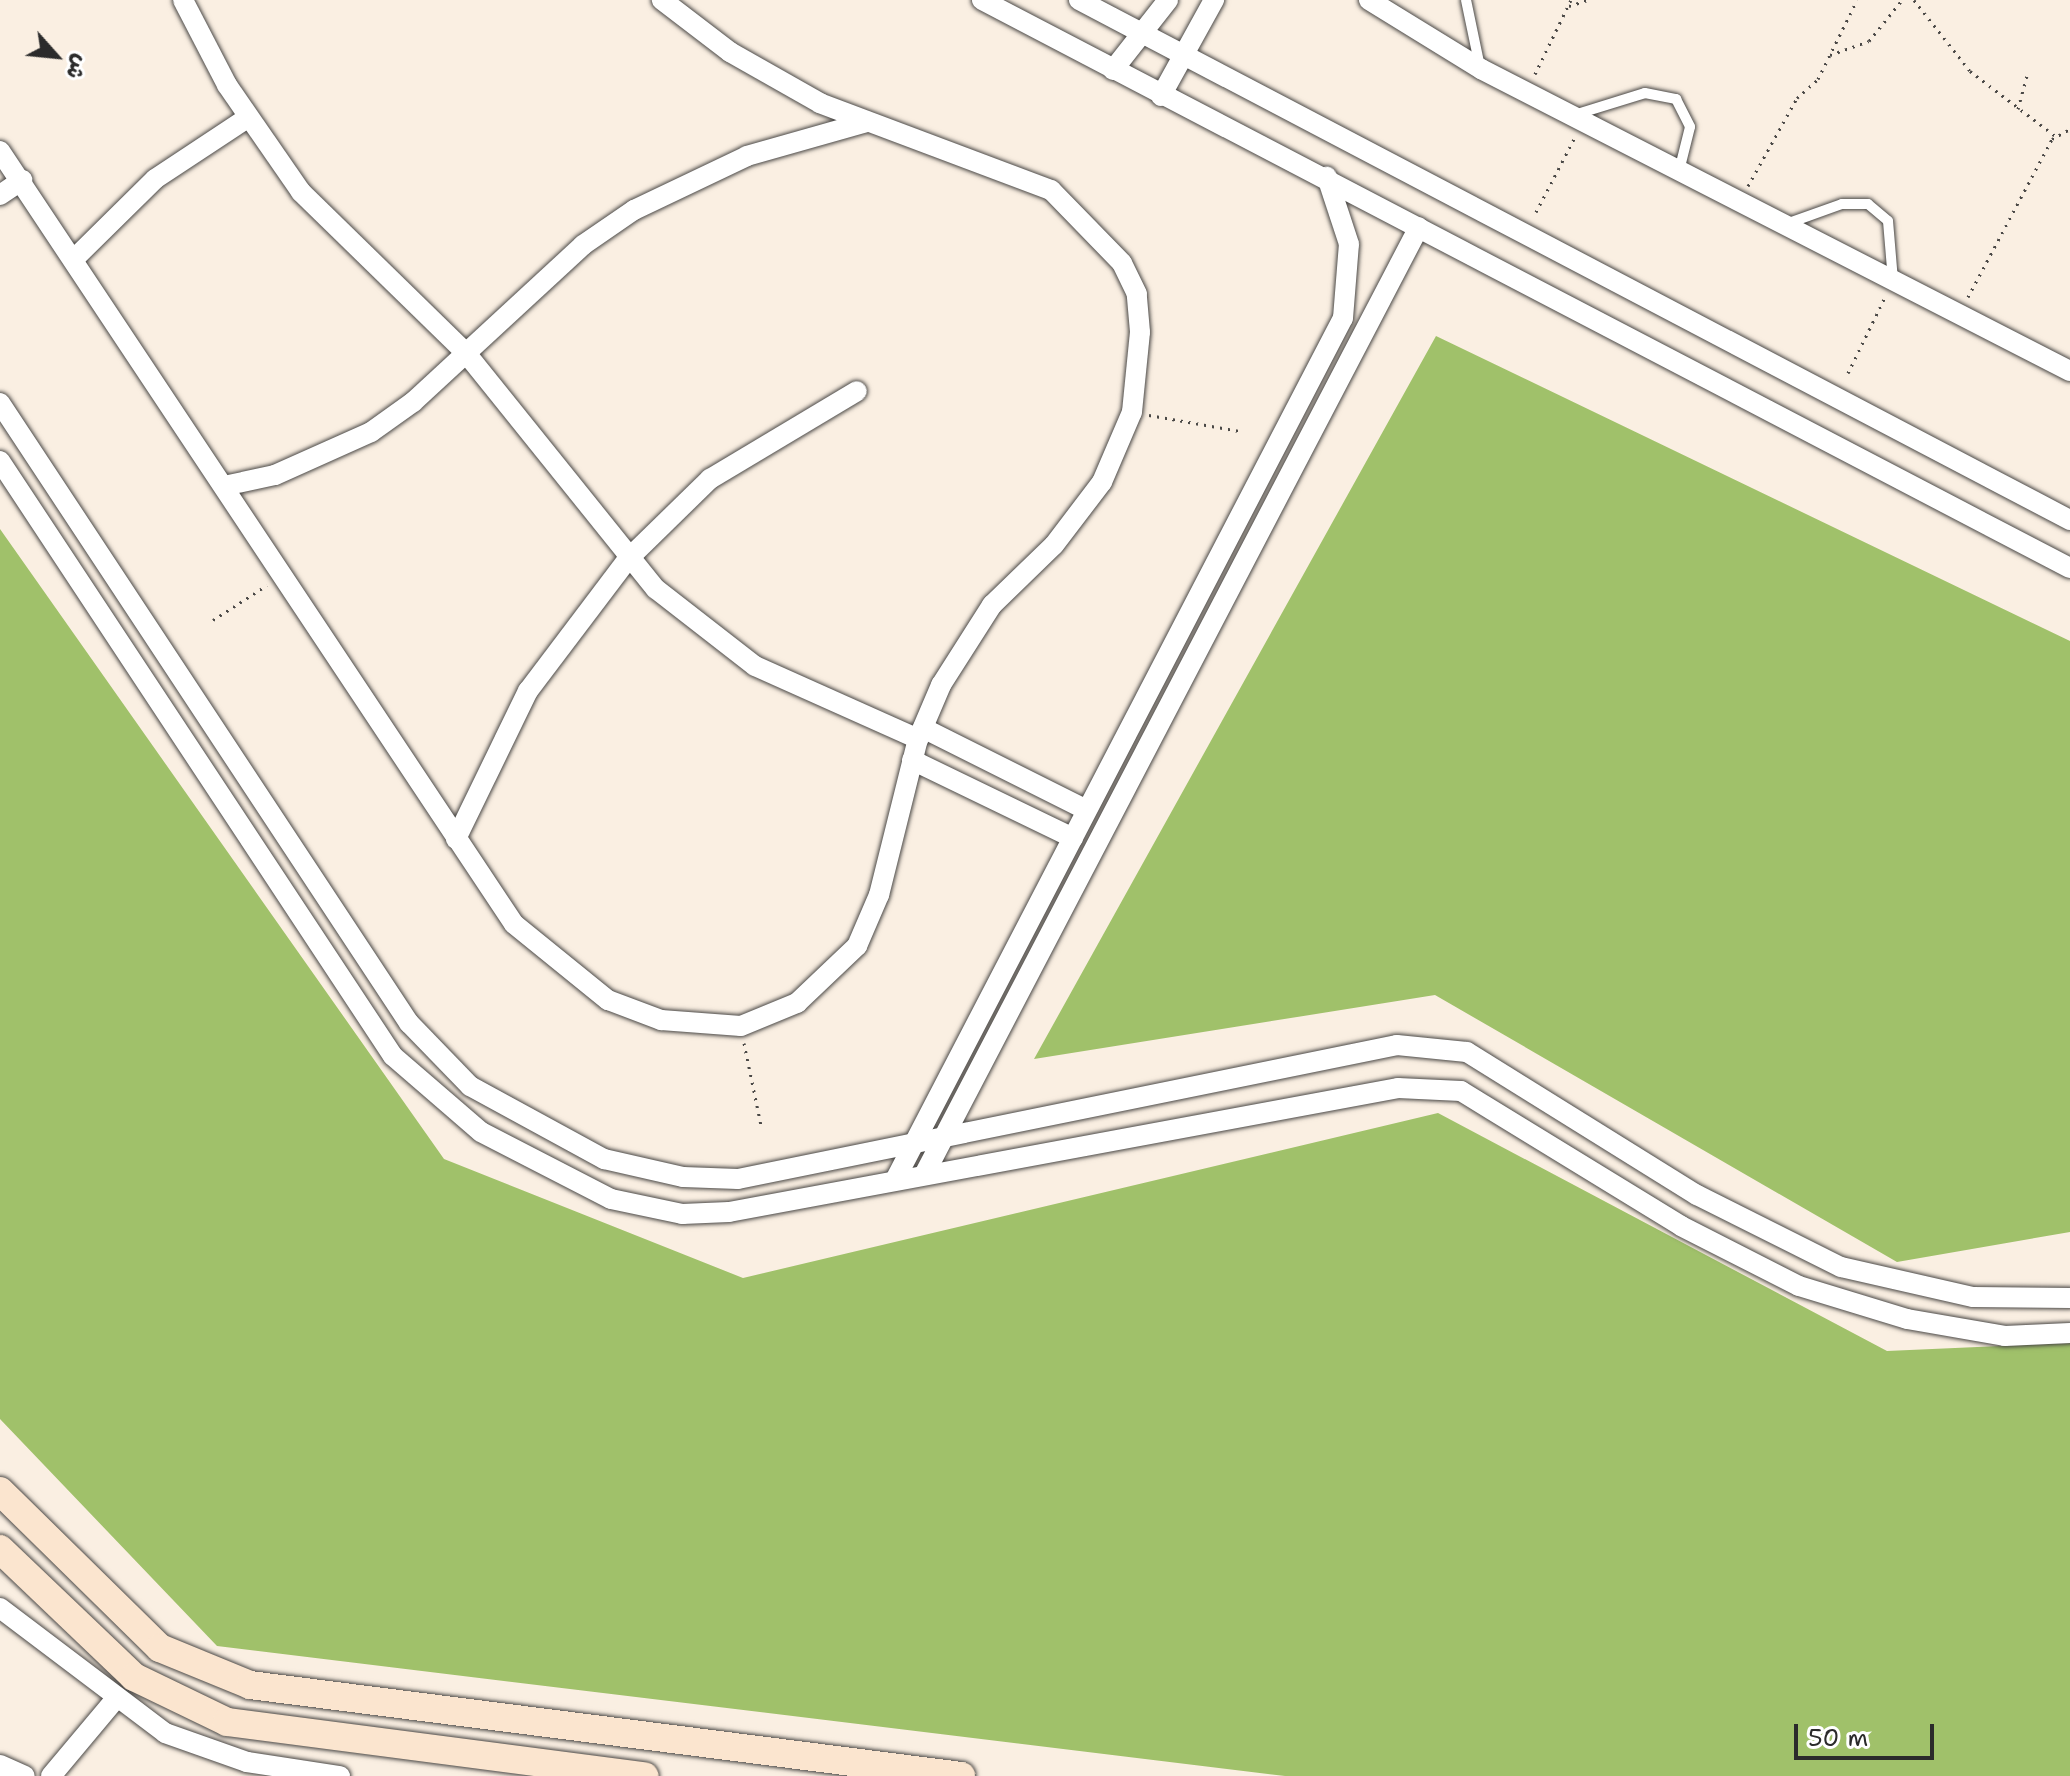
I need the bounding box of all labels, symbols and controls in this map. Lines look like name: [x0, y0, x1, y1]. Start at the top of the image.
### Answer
north arrow: [16, 16, 96, 96]
text: ش: [59, 50, 96, 84]
scale bar: [1798, 1708, 1938, 1758]
text: 50 m: [1808, 1722, 1868, 1754]

